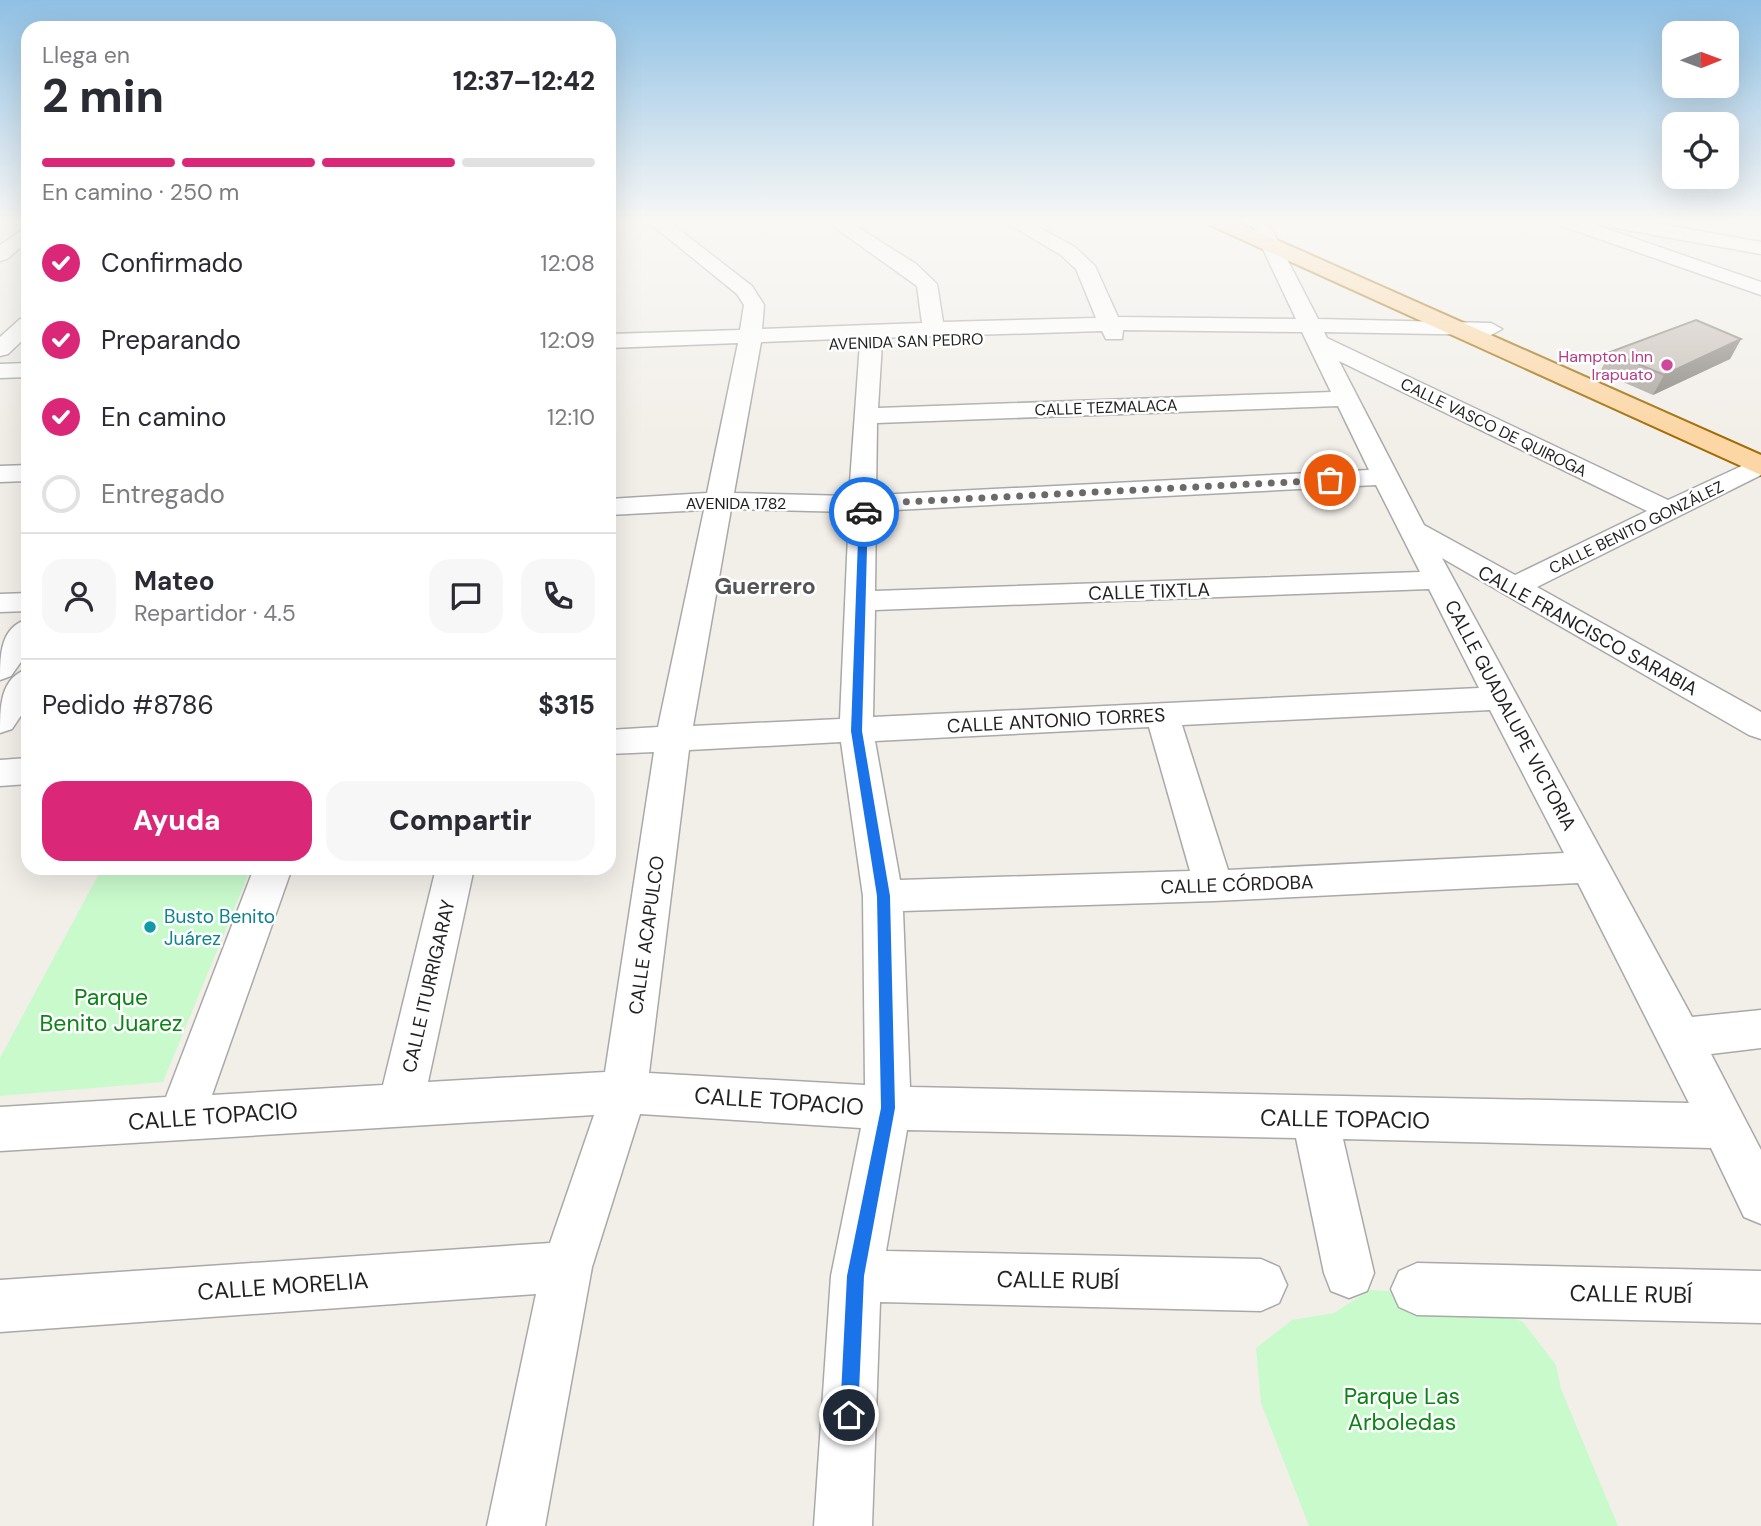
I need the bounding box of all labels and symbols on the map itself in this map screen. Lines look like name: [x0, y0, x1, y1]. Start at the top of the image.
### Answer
north arrow: [1662, 21, 1740, 98]
street label: AVENIDA SAN PEDRO: [828, 328, 984, 355]
place label: Hampton Inn Irapuato: [1558, 346, 1653, 385]
marker: Hampton Inn Irapuato: [1659, 357, 1675, 373]
street label: CALLE VASCO DE QUIROGA: [1397, 373, 1591, 482]
street label: CALLE TEZMALACA: [1034, 394, 1178, 420]
pin: [1300, 450, 1360, 510]
street label: CALLE BENITO GONZÁLEZ: [1546, 476, 1727, 579]
courier: [829, 477, 899, 547]
street label: AVENIDA 1782: [686, 493, 786, 514]
street label: CALLE FRANCISCO SARABIA: [1473, 560, 1702, 702]
district label: Guerrero: [714, 571, 816, 601]
street label: CALLE TIXTLA: [1088, 577, 1211, 606]
street label: CALLE GUADALUPE VICTORIA: [1439, 596, 1582, 835]
street label: CALLE ANTONIO TORRES: [946, 702, 1166, 739]
street label: CALLE ACAPULCO: [623, 854, 670, 1016]
street label: CALLE CÓRDOBA: [1160, 869, 1314, 900]
street label: CALLE ITURRIGARAY: [396, 897, 461, 1075]
place label: Busto Benito Juárez: [164, 904, 275, 951]
marker: Busto Benito Juárez: [142, 919, 158, 935]
park label: Parque Benito Juarez: [40, 982, 183, 1038]
street label: CALLE TOPACIO: [693, 1080, 865, 1122]
street label: CALLE TOPACIO: [127, 1095, 299, 1137]
street label: CALLE TOPACIO: [1260, 1103, 1430, 1135]
street label: CALLE RUBÍ: [996, 1264, 1120, 1296]
street label: CALLE MORELIA: [197, 1265, 369, 1307]
street label: CALLE RUBÍ: [1569, 1278, 1693, 1310]
park label: Parque Las Arboledas: [1344, 1381, 1460, 1437]
pin: [819, 1385, 879, 1445]

